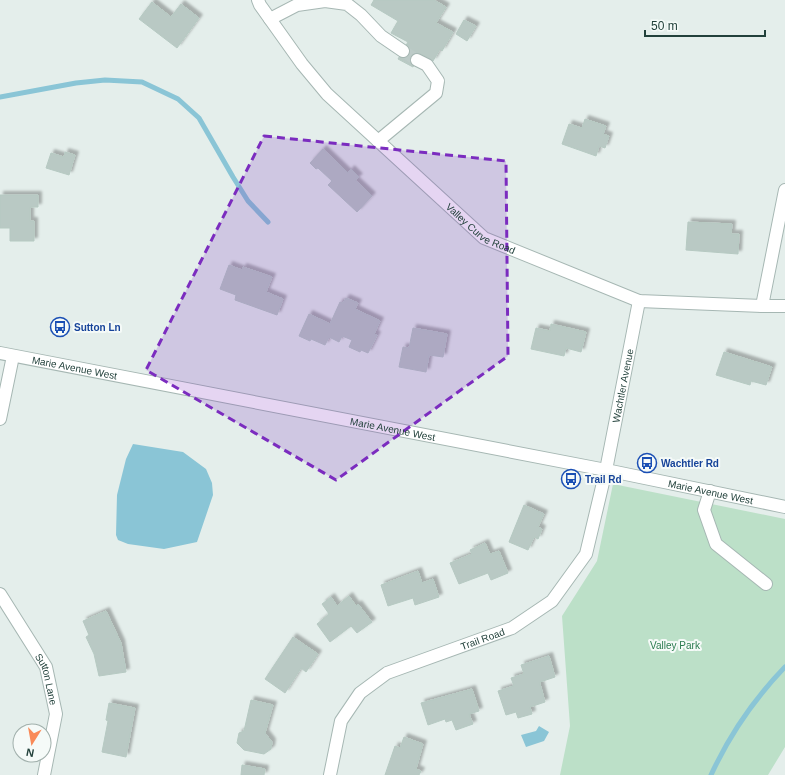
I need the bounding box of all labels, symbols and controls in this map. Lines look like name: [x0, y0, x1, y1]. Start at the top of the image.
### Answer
scale bar: [645, 12, 765, 38]
text: 50 m: [651, 19, 678, 33]
street label: Valley Curve Road: [444, 201, 517, 256]
bus stop icon: Sutton Ln: [49, 316, 71, 338]
place label: Sutton Ln: [74, 322, 121, 333]
street label: Wachtler Avenue: [610, 347, 635, 424]
street label: Marie Avenue West: [31, 354, 118, 381]
street label: Marie Avenue West: [349, 415, 436, 442]
bus stop icon: Wachtler Rd: [636, 452, 658, 474]
place label: Wachtler Rd: [661, 458, 719, 469]
bus stop icon: Trail Rd: [560, 468, 582, 490]
place label: Trail Rd: [585, 474, 622, 485]
street label: Marie Avenue West: [667, 477, 754, 506]
street label: Trail Road: [459, 626, 506, 652]
park label: Valley Park: [650, 640, 701, 651]
street label: Sutton Lane: [33, 651, 60, 706]
north arrow: [12, 723, 52, 763]
text: N: [25, 746, 35, 759]

